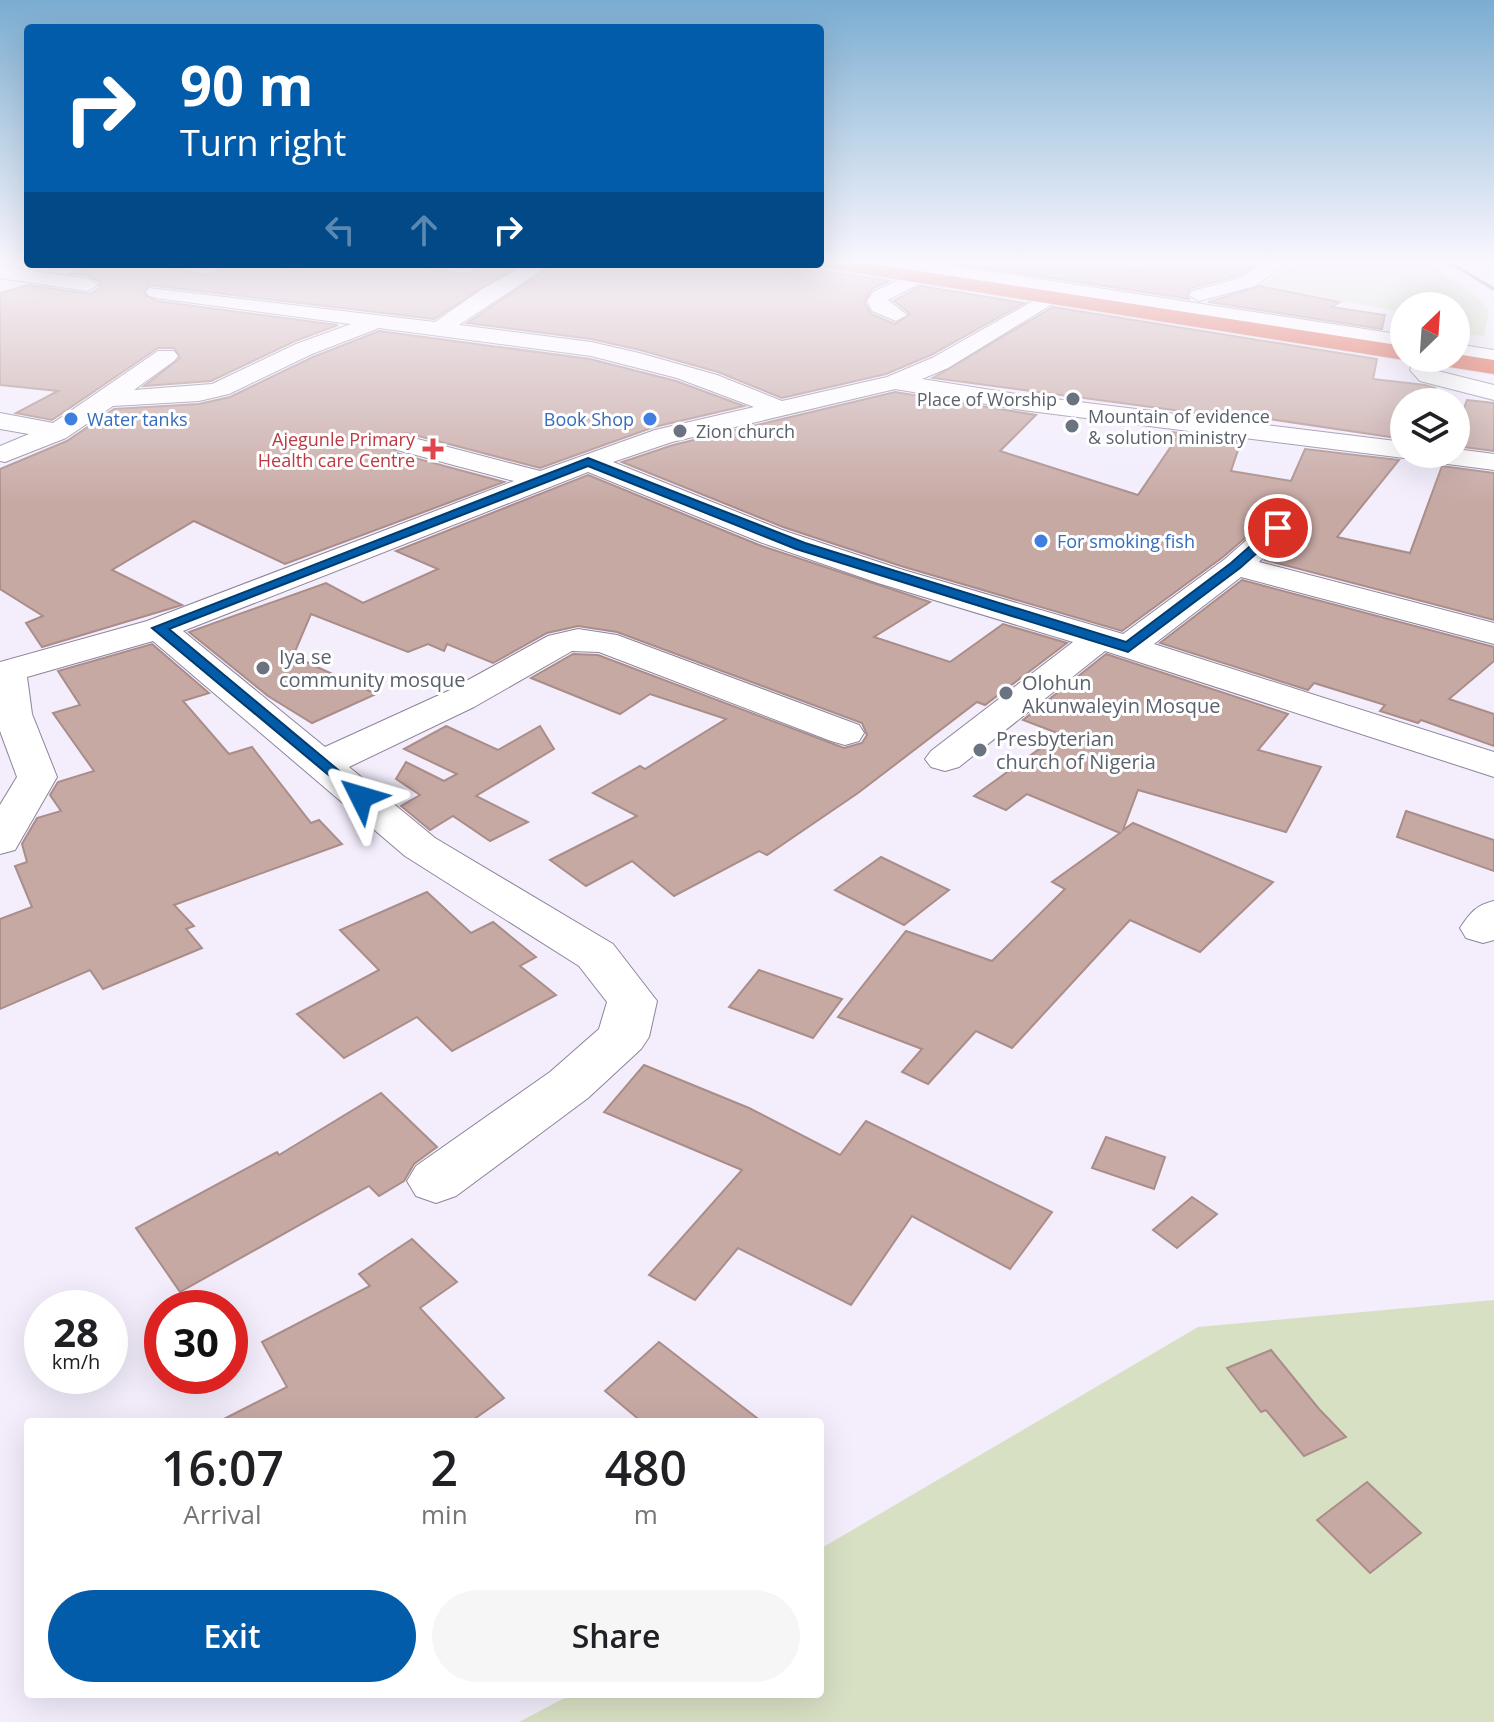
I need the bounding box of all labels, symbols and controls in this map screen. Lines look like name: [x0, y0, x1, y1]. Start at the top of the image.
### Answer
text: 90 m: [180, 46, 314, 122]
icon: right: [48, 56, 152, 160]
text: Turn right: [180, 118, 346, 167]
icon: left: [318, 208, 362, 252]
icon: ahead: [402, 208, 446, 252]
icon: right: [486, 208, 530, 252]
north arrow: [1390, 292, 1470, 372]
map controls: [1390, 292, 1470, 468]
place label: Place of Worship: [917, 387, 1057, 411]
button: layers: [1390, 388, 1470, 468]
marker: Place of Worship: [1064, 390, 1082, 408]
place label: Mountain of evidence & solution ministry: [1088, 404, 1270, 449]
place label: Water tanks: [87, 407, 188, 431]
place label: Book Shop: [544, 407, 634, 431]
marker: Water tanks: [62, 410, 80, 428]
marker: Book Shop: [641, 410, 659, 428]
marker: Mountain of evidence & solution ministry: [1063, 417, 1081, 435]
place label: Zion church: [696, 419, 795, 443]
marker: Zion church: [671, 422, 689, 440]
place label: Ajegunle Primary Health care Centre: [258, 427, 416, 472]
marker: Ajegunle Primary Health care Centre: [422, 438, 444, 460]
pin: [1244, 494, 1312, 562]
icon: arrive: [1256, 506, 1300, 550]
place label: For smoking fish: [1057, 529, 1195, 553]
marker: For smoking fish: [1032, 532, 1050, 550]
place label: Iya se community mosque: [279, 643, 465, 693]
marker: Iya se community mosque: [254, 659, 272, 677]
place label: Olohun Akunwaleyin Mosque: [1022, 669, 1220, 719]
marker: Olohun Akunwaleyin Mosque: [997, 684, 1015, 702]
place label: Presbyterian church of Nigeria: [996, 725, 1156, 775]
marker: Presbyterian church of Nigeria: [971, 741, 989, 759]
position arrow: [319, 755, 403, 839]
speed limit sign: 30: [144, 1290, 248, 1394]
text: 28: [53, 1304, 99, 1359]
text: km/h: [52, 1348, 100, 1375]
text: 16:07: [161, 1435, 284, 1500]
text: 2: [431, 1435, 458, 1500]
text: 480: [605, 1435, 687, 1500]
text: Arrival: [183, 1496, 262, 1532]
text: min: [421, 1496, 468, 1532]
text: m: [634, 1496, 658, 1532]
button: Exit: [48, 1590, 416, 1682]
button: Share: [432, 1590, 800, 1682]

